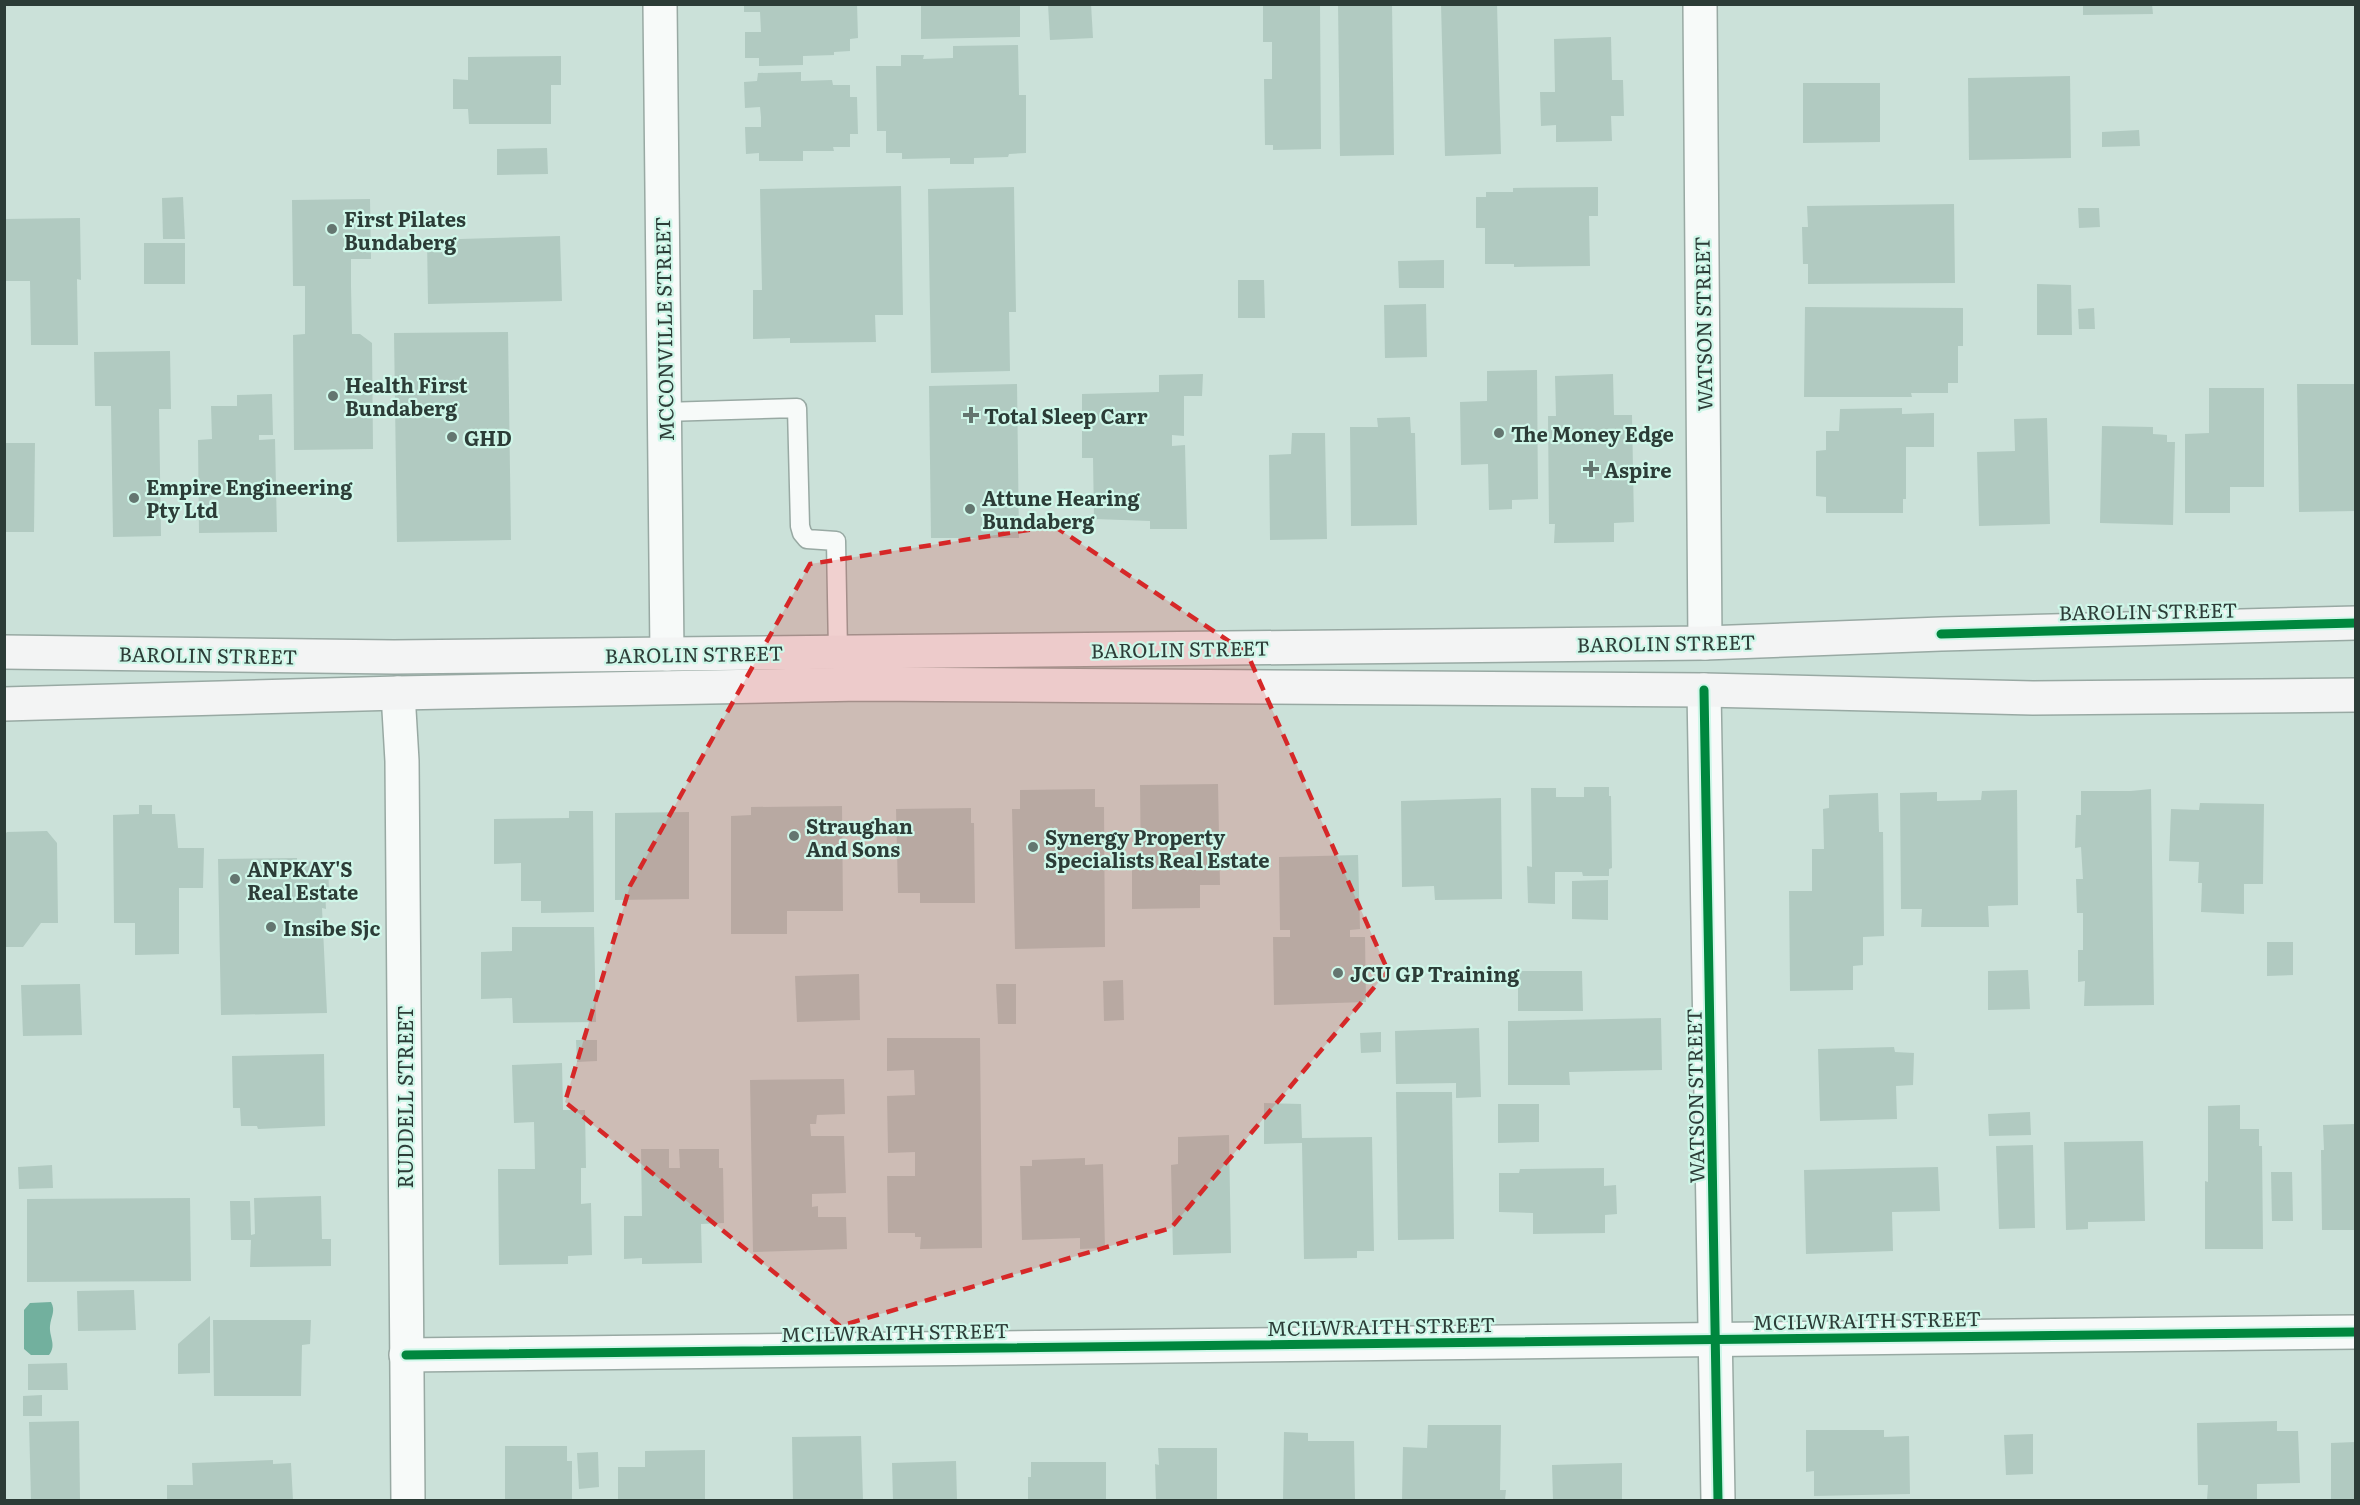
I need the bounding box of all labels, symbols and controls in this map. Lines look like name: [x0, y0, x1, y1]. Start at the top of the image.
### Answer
place label: First Pilates Bundaberg: [344, 203, 466, 256]
street label: MCCONVILLE STREET: [646, 216, 680, 442]
marker: First Pilates Bundaberg: [325, 222, 339, 236]
street label: WATSON STREET: [1685, 236, 1719, 412]
place label: Health First Bundaberg: [345, 369, 468, 422]
marker: Health First Bundaberg: [326, 389, 340, 403]
place label: Total Sleep Carr: [984, 400, 1148, 430]
marker: Total Sleep Carr: [962, 406, 980, 424]
place label: The Money Edge: [1511, 418, 1674, 448]
place label: GHD: [464, 422, 512, 452]
marker: The Money Edge: [1492, 426, 1506, 440]
marker: GHD: [445, 430, 459, 444]
place label: Aspire: [1604, 454, 1672, 484]
marker: Aspire: [1582, 460, 1600, 478]
place label: Empire Engineering Pty Ltd: [146, 471, 353, 524]
place label: Attune Hearing Bundaberg: [982, 482, 1141, 535]
marker: Empire Engineering Pty Ltd: [127, 491, 141, 505]
marker: Attune Hearing Bundaberg: [963, 502, 977, 516]
street label: BAROLIN STREET: [2058, 593, 2238, 627]
street label: BAROLIN STREET: [1576, 625, 1756, 659]
street label: BAROLIN STREET: [1090, 631, 1270, 665]
street label: BAROLIN STREET: [604, 636, 784, 670]
street label: BAROLIN STREET: [118, 637, 298, 671]
place label: Straughan And Sons: [806, 810, 913, 863]
place label: Synergy Property Specialists Real Estate: [1045, 821, 1270, 874]
marker: Straughan And Sons: [787, 829, 801, 843]
marker: Synergy Property Specialists Real Estate: [1026, 840, 1040, 854]
place label: ANPKAY'S Real Estate: [247, 853, 358, 906]
marker: ANPKAY'S Real Estate: [228, 872, 242, 886]
place label: Insibe Sjc: [283, 912, 380, 942]
marker: Insibe Sjc: [264, 920, 278, 934]
place label: JCU GP Training: [1350, 958, 1520, 988]
marker: JCU GP Training: [1331, 966, 1345, 980]
street label: RUDDELL STREET: [389, 1006, 419, 1188]
street label: WATSON STREET: [1677, 1008, 1711, 1184]
street label: MCILWRAITH STREET: [1753, 1302, 1981, 1336]
street label: MCILWRAITH STREET: [1267, 1308, 1495, 1342]
street label: MCILWRAITH STREET: [781, 1314, 1009, 1348]

